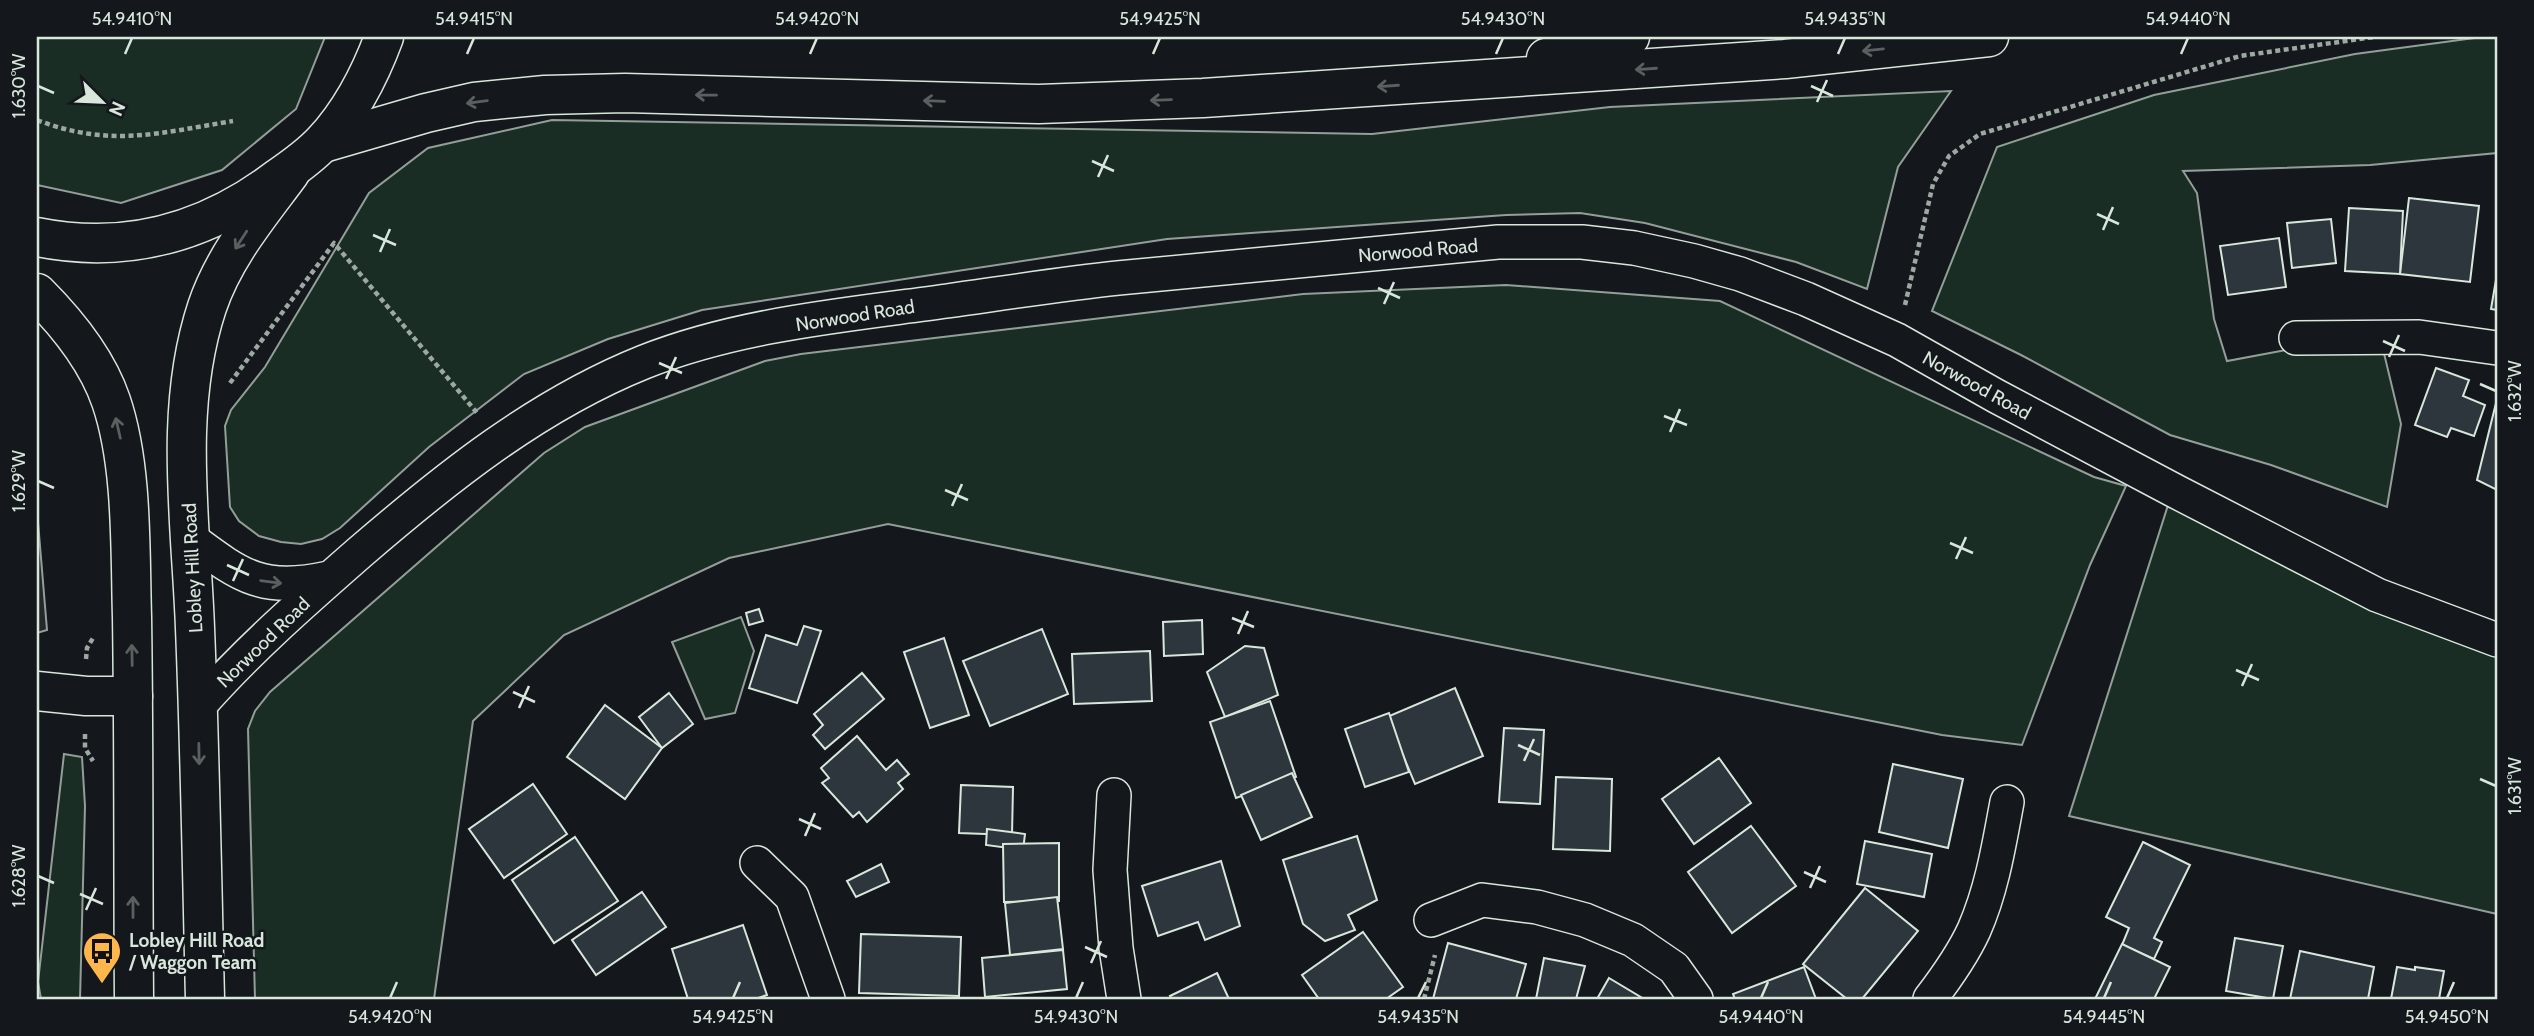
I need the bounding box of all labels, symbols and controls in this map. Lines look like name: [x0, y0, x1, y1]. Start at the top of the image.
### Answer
text: 54.9410°N: [92, 8, 172, 30]
text: 54.9415°N: [435, 8, 513, 30]
text: 54.9420°N: [775, 8, 859, 30]
text: 54.9425°N: [1119, 8, 1201, 30]
text: 54.9430°N: [1461, 8, 1545, 30]
text: 54.9435°N: [1804, 8, 1886, 30]
text: 54.9440°N: [2145, 8, 2231, 30]
one-way arrow: [1862, 44, 1885, 57]
text: 1.630°W: [8, 54, 30, 118]
one-way arrow: [1635, 63, 1658, 76]
north arrow: [66, 66, 136, 136]
one-way arrow: [1377, 80, 1400, 93]
one-way arrow: [695, 88, 718, 102]
one-way arrow: [1150, 93, 1173, 106]
one-way arrow: [922, 94, 945, 107]
one-way arrow: [466, 96, 489, 109]
text: N: [104, 98, 130, 120]
one-way arrow: [234, 230, 248, 249]
street label: Norwood Road: [1357, 234, 1479, 267]
street label: Norwood Road: [794, 295, 916, 336]
street label: Norwood Road: [1919, 346, 2035, 425]
text: 1.632°W: [2504, 360, 2526, 422]
one-way arrow: [110, 417, 124, 440]
text: 1.629°W: [8, 450, 30, 512]
street label: Lobley Hill Road: [178, 502, 207, 633]
one-way arrow: [259, 576, 282, 589]
street label: Norwood Road: [212, 592, 315, 692]
one-way arrow: [126, 643, 139, 666]
one-way arrow: [193, 742, 206, 765]
text: 1.631°W: [2504, 757, 2526, 815]
text: 1.628°W: [8, 845, 30, 907]
one-way arrow: [126, 895, 140, 918]
place label: Lobley Hill Road / Waggon Team: [128, 929, 264, 974]
bus stop icon: Lobley Hill Road / Waggon Team: [81, 930, 123, 985]
text: 54.9420°N: [348, 1006, 432, 1028]
text: 54.9425°N: [692, 1006, 774, 1028]
text: 54.9430°N: [1034, 1006, 1118, 1028]
text: 54.9435°N: [1377, 1006, 1459, 1028]
text: 54.9440°N: [1718, 1006, 1804, 1028]
text: 54.9445°N: [2063, 1006, 2145, 1028]
text: 54.9450°N: [2405, 1006, 2489, 1028]

